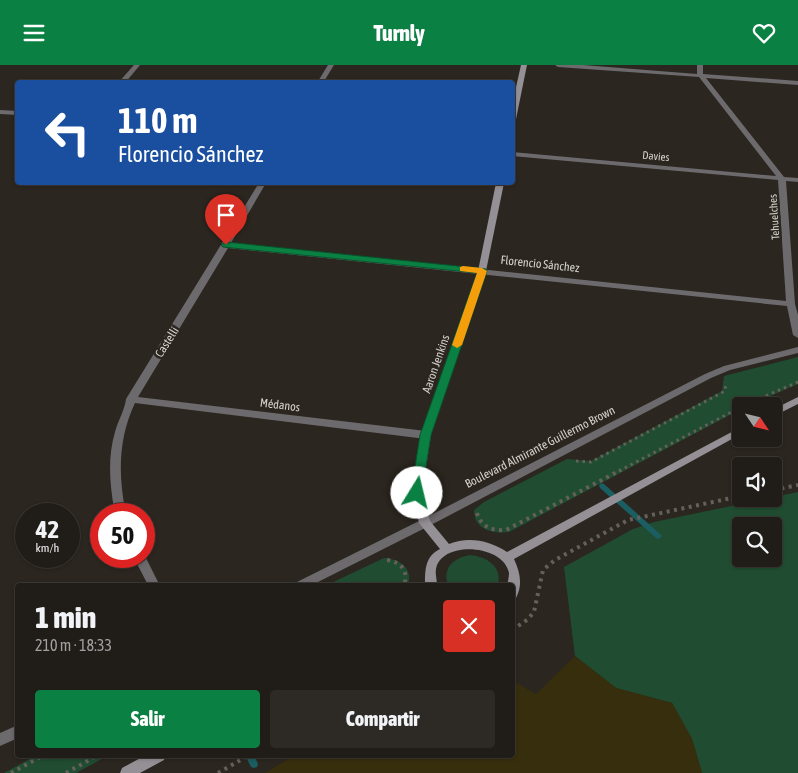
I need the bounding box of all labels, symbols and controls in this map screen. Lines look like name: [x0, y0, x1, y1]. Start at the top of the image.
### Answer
icon: menu: [20, 19, 48, 47]
icon: heart: [750, 19, 778, 47]
text: Turnly: [373, 20, 425, 46]
icon: left: [35, 100, 100, 165]
text: 110 m: [118, 100, 197, 140]
text: Florencio Sánchez: [118, 141, 263, 167]
street label: Davies: [642, 149, 670, 163]
pin: [205, 194, 247, 245]
street label: Tehuelches: [766, 194, 782, 240]
icon: arrive: [212, 201, 240, 229]
street label: Florencio Sánchez: [500, 253, 581, 275]
street label: Castelli: [152, 324, 182, 360]
street label: Aaron Jenkins: [419, 333, 453, 395]
street label: Médanos: [259, 396, 301, 414]
north arrow: [732, 397, 782, 447]
map controls: [732, 397, 782, 567]
street label: Boulevard Almirante Guillermo Brown: [463, 403, 617, 491]
button: sound: [732, 457, 782, 507]
position arrow: [390, 466, 442, 518]
speed limit sign: 50: [90, 503, 155, 568]
text: 42: [36, 515, 59, 543]
button: search: [732, 517, 782, 567]
text: km/h: [36, 541, 59, 555]
text: 1 min: [35, 600, 96, 634]
button: close: [443, 600, 495, 652]
text: 210 m · 18:33: [35, 636, 112, 654]
button: Salir: [35, 690, 260, 748]
button: Compartir: [270, 690, 495, 748]

